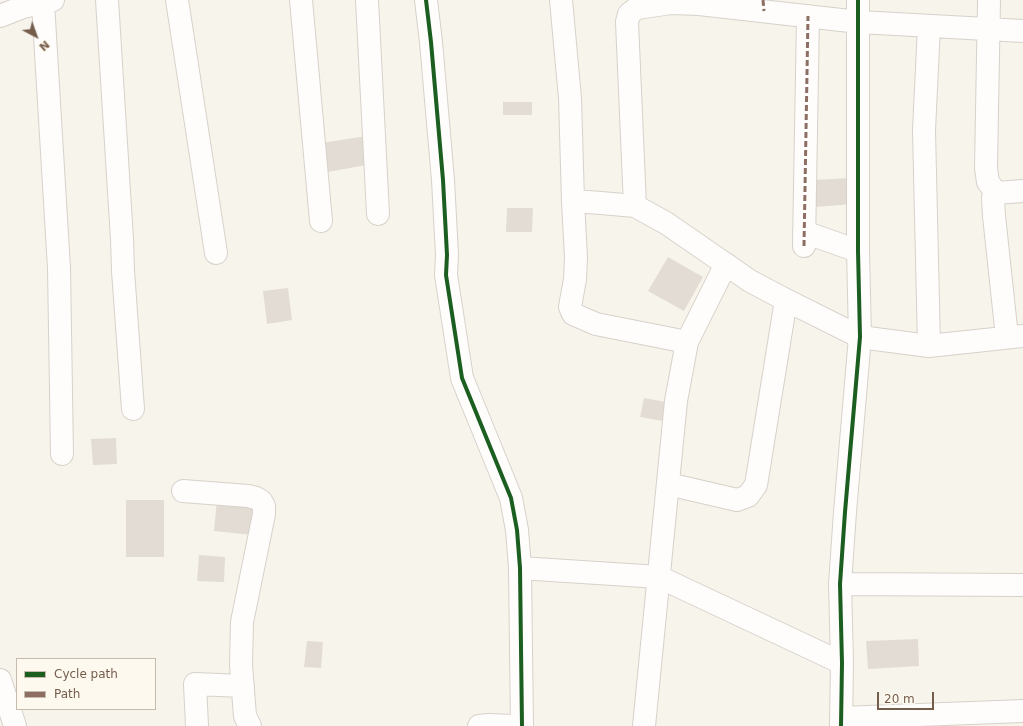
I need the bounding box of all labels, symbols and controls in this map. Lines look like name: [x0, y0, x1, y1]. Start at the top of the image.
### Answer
north arrow: [16, 16, 56, 56]
text: N: [36, 38, 52, 53]
legend: [16, 658, 156, 710]
text: Cycle path: [54, 667, 118, 681]
scale bar: [879, 684, 936, 710]
text: Path: [54, 687, 80, 701]
text: 20 m: [884, 692, 915, 706]

